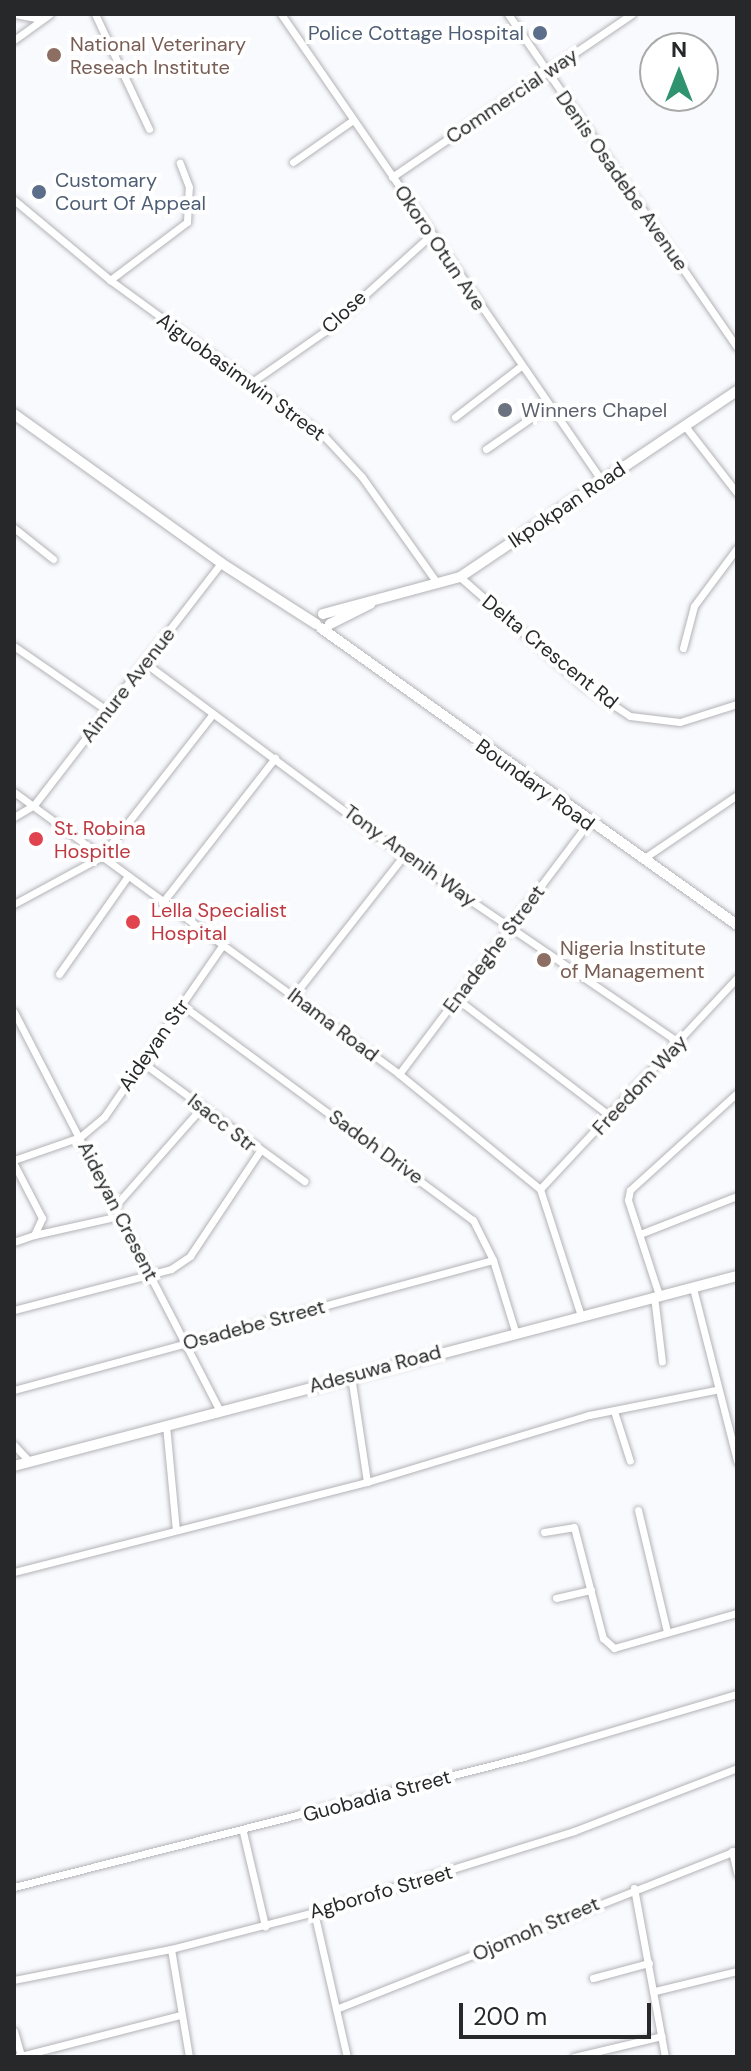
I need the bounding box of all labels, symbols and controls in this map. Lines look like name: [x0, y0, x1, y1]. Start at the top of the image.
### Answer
place label: Police Cottage Hospital: [308, 21, 524, 45]
marker: Police Cottage Hospital: [531, 24, 549, 42]
place label: National Veterinary Reseach Institute: [70, 32, 246, 79]
north arrow: [639, 32, 719, 112]
text: N: [671, 35, 687, 64]
street label: Commercial way: [442, 43, 582, 149]
marker: National Veterinary Reseach Institute: [45, 46, 63, 64]
street label: Denis Osadebe Avenue: [551, 86, 693, 276]
place label: Customary Court Of Appeal: [55, 168, 206, 215]
street label: Okoro Otun Ave: [389, 181, 491, 315]
marker: Customary Court Of Appeal: [30, 183, 48, 201]
street label: Close: [317, 285, 371, 339]
street label: Aiguobasimwin Street: [152, 308, 330, 446]
place label: Winners Chapel: [521, 398, 667, 422]
marker: Winners Chapel: [496, 401, 514, 419]
street label: Ikpokpan Road: [504, 457, 630, 553]
street label: Delta Crescent Rd: [477, 590, 623, 714]
street label: Aimure Avenue: [76, 623, 180, 747]
street label: Boundary Road: [471, 734, 599, 836]
street label: Tony Anenih Way: [339, 800, 481, 912]
place label: St. Robina Hospitle: [54, 816, 146, 863]
marker: St. Robina Hospitle: [25, 828, 47, 850]
street label: Enadeghe Street: [438, 880, 550, 1018]
place label: Lella Specialist Hospital: [151, 898, 287, 945]
marker: Lella Specialist Hospital: [122, 911, 144, 933]
place label: Nigeria Institute of Management: [560, 936, 706, 983]
marker: Nigeria Institute of Management: [535, 951, 553, 969]
street label: Ihama Road: [283, 983, 383, 1067]
street label: Aideyan Str: [114, 994, 194, 1096]
street label: Freedom Way: [588, 1030, 692, 1140]
street label: Isacc Str: [183, 1089, 261, 1157]
street label: Sadoh Drive: [324, 1105, 428, 1189]
street label: Aideyan Cresent: [73, 1137, 163, 1285]
street label: Osadebe Street: [180, 1294, 328, 1356]
street label: Adesuwa Road: [306, 1340, 444, 1398]
street label: Guobadia Street: [300, 1765, 454, 1827]
street label: Agborofo Street: [307, 1860, 455, 1924]
street label: Ojomoh Street: [469, 1892, 603, 1966]
scale bar: [463, 1987, 655, 2037]
text: 200 m: [473, 2001, 547, 2032]

